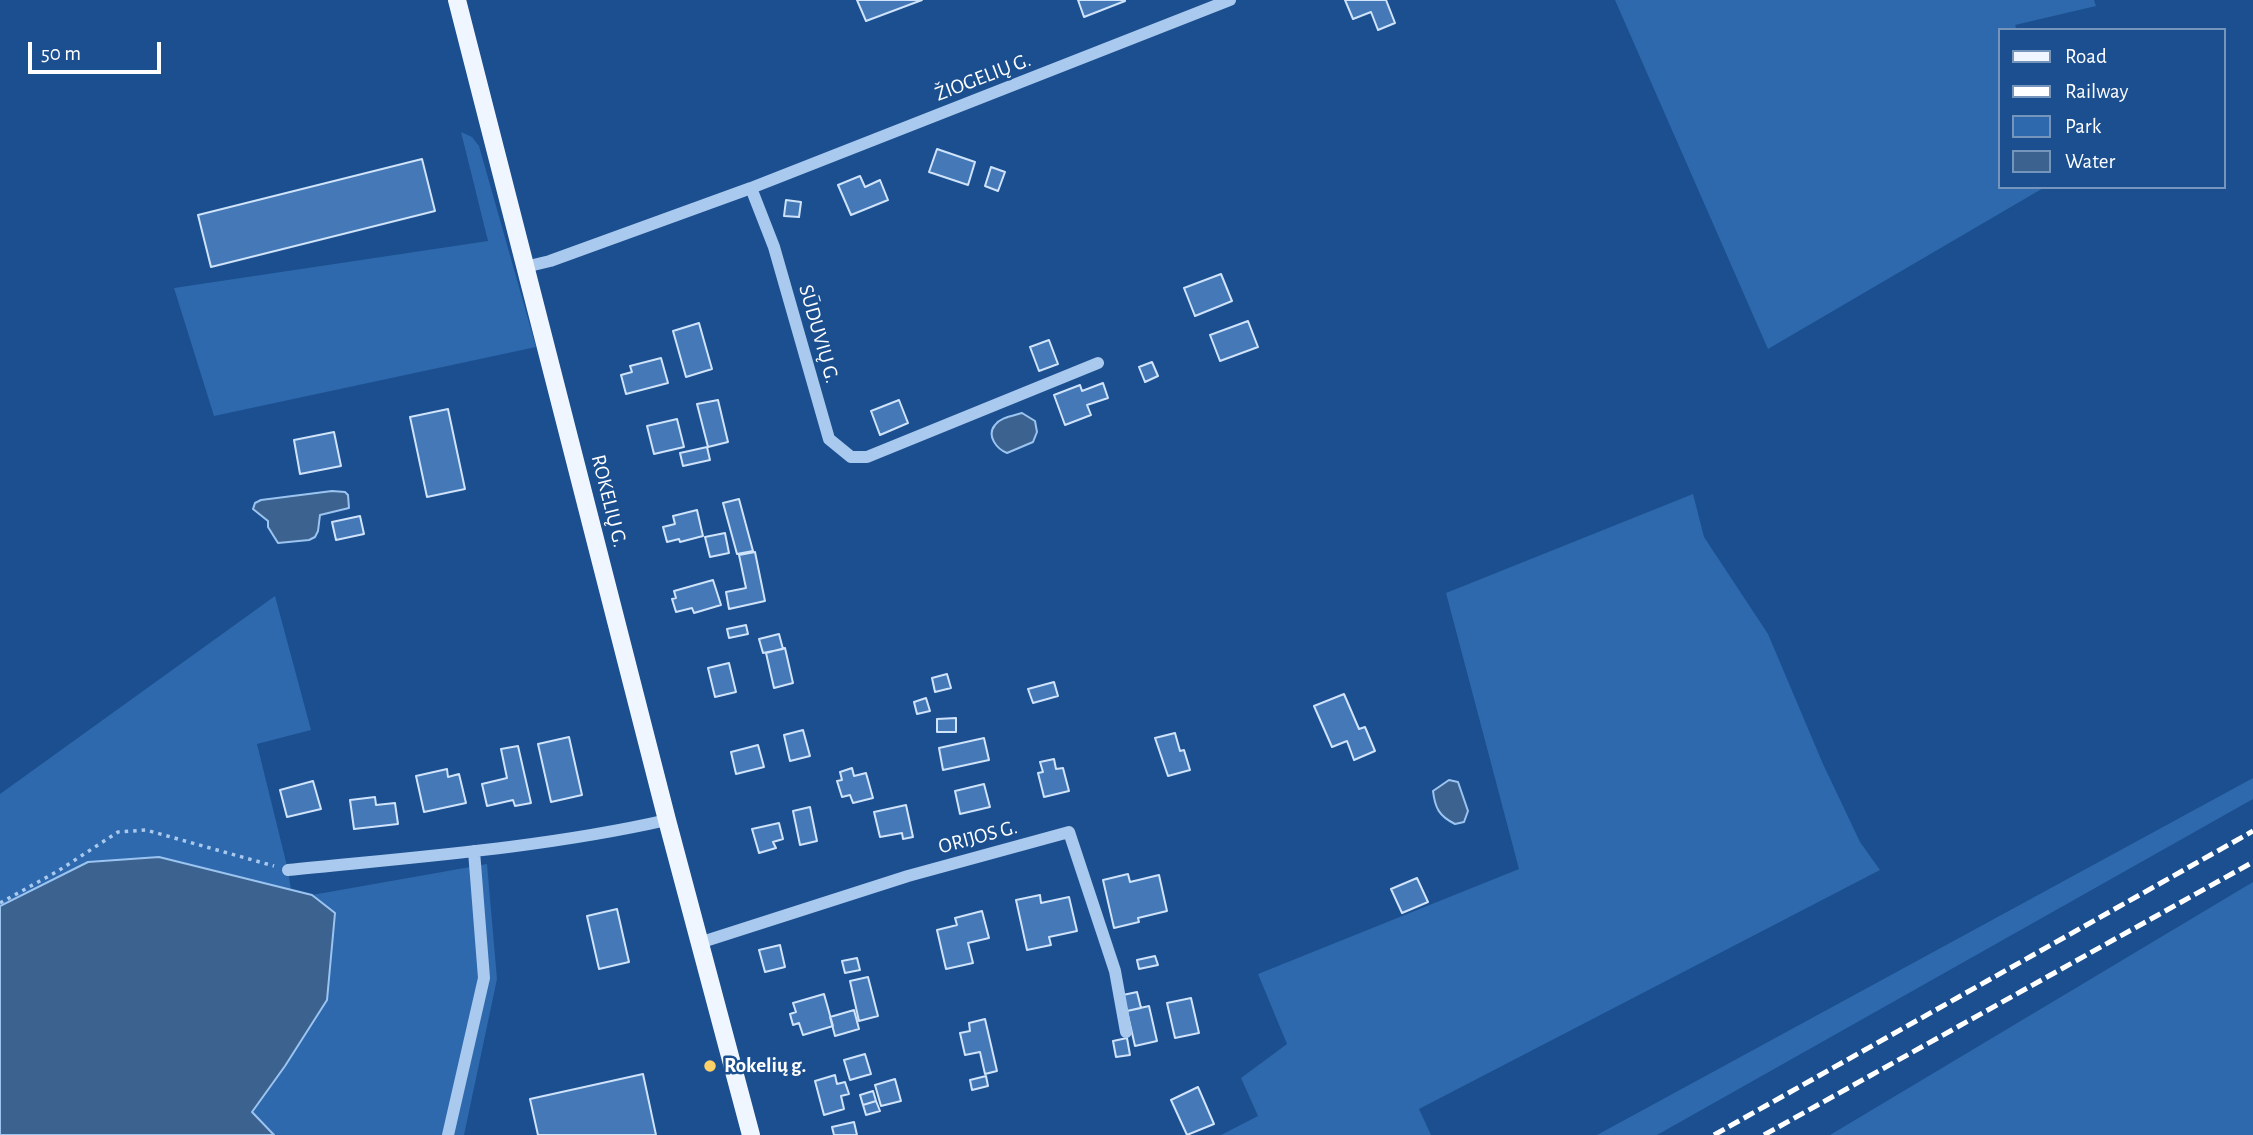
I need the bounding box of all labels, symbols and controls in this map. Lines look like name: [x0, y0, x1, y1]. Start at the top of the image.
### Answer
scale bar: [32, 28, 164, 72]
legend: [1997, 28, 2225, 189]
text: 50 m: [41, 43, 81, 64]
text: Road: [2065, 46, 2107, 67]
street label: ŽIOGELIŲ G.: [931, 47, 1035, 107]
text: Railway: [2065, 81, 2128, 102]
text: Park: [2065, 116, 2101, 137]
text: Water: [2065, 151, 2115, 172]
street label: SŪDUVIŲ G.: [793, 282, 845, 386]
street label: ROKELIŲ G.: [585, 452, 633, 550]
street label: ORIJOS G.: [936, 814, 1020, 860]
place label: Rokelių g.: [724, 1053, 806, 1079]
marker: Rokelių g.: [702, 1058, 718, 1074]

